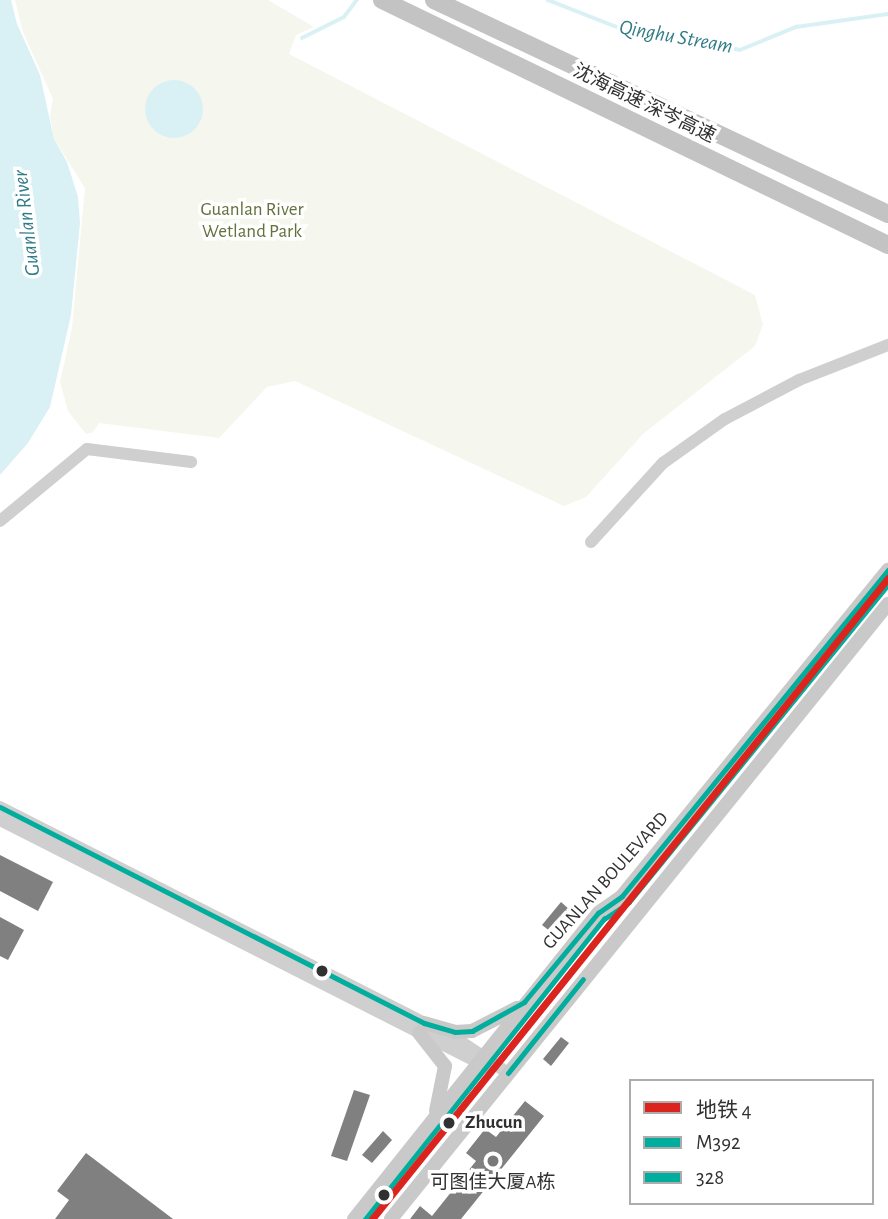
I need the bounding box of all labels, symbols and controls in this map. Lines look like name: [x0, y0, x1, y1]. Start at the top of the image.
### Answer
water label: Qinghu Stream: [617, 15, 735, 59]
street label: 沈海高速 深岑高速: [569, 60, 719, 148]
water label: Guanlan River: [8, 169, 46, 277]
park label: Guanlan River Wetland Park: [200, 199, 304, 243]
street label: GUANLAN BOULEVARD: [538, 808, 674, 954]
unlabelled marker: [315, 964, 329, 978]
legend: [629, 1079, 874, 1205]
text: 地铁 4: [696, 1100, 752, 1121]
place label: Zhucun: [465, 1112, 523, 1134]
marker: Zhucun: [439, 1113, 459, 1133]
text: M392: [696, 1132, 741, 1153]
marker: 可图佳大厦A栋: [485, 1153, 501, 1169]
text: 328: [696, 1167, 724, 1188]
place label: 可图佳大厦A栋: [431, 1172, 555, 1194]
unlabelled marker: [377, 1188, 391, 1202]

